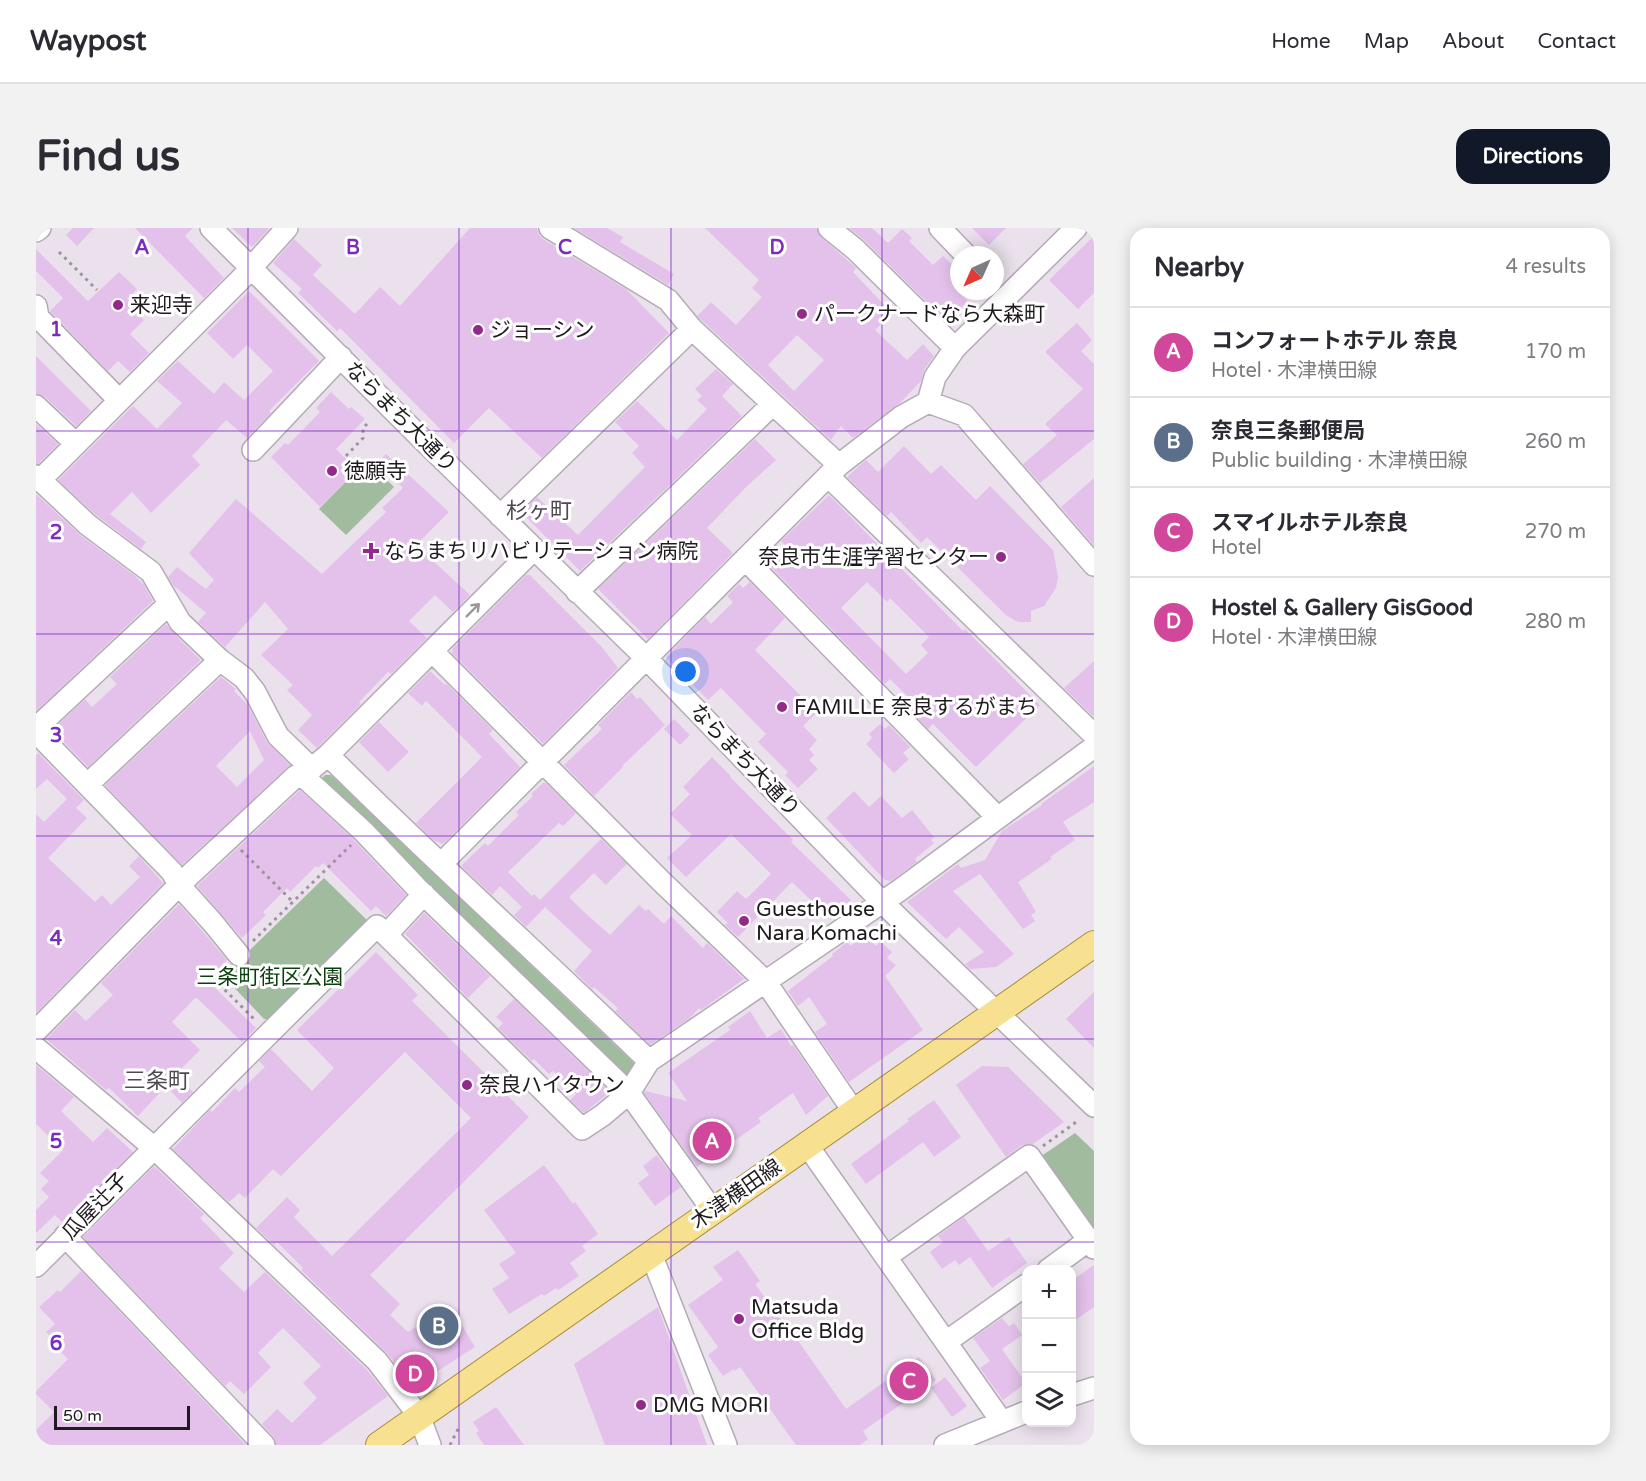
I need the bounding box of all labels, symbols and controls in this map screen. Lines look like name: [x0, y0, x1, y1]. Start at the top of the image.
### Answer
text: Waypost: [30, 24, 146, 58]
text: Home: [1271, 29, 1331, 54]
text: Map: [1364, 29, 1409, 54]
text: About: [1442, 29, 1504, 54]
text: Contact: [1537, 29, 1616, 54]
button: Directions: [1456, 129, 1610, 184]
text: Find us: [36, 131, 180, 182]
text: A: [135, 236, 150, 260]
text: B: [346, 236, 360, 260]
text: C: [558, 236, 572, 260]
text: D: [769, 236, 785, 260]
north arrow: [950, 246, 1004, 300]
text: Nearby: [1154, 252, 1244, 283]
text: 4 results: [1506, 255, 1586, 279]
place label: 来迎寺: [130, 293, 193, 318]
marker: 来迎寺: [111, 298, 125, 312]
place label: パークナードなら大森町: [814, 302, 1045, 327]
marker: パークナードなら大森町: [795, 307, 809, 321]
text: 1: [50, 318, 62, 342]
place label: ジョーシン: [490, 318, 595, 343]
marker: ジョーシン: [471, 323, 485, 337]
text: コンフォートホテル 奈良: [1211, 328, 1458, 354]
text: A: [1166, 340, 1181, 364]
text: 170 m: [1525, 340, 1586, 364]
street label: ならまち大通り: [340, 357, 461, 478]
text: Hotel · 木津横田線: [1211, 359, 1377, 383]
text: 奈良三条郵便局: [1211, 418, 1365, 444]
text: B: [1167, 430, 1180, 454]
text: 260 m: [1525, 430, 1586, 454]
text: Public building · 木津横田線: [1211, 449, 1468, 473]
place label: 徳願寺: [344, 459, 407, 484]
marker: 徳願寺: [325, 464, 339, 478]
district label: 杉ヶ町: [506, 498, 572, 524]
text: スマイルホテル奈良: [1211, 510, 1408, 536]
text: C: [1167, 520, 1180, 544]
text: 270 m: [1525, 520, 1586, 544]
text: 2: [50, 521, 62, 545]
text: Hotel: [1211, 536, 1262, 560]
place label: ならまちリハビリテーション病院: [384, 539, 699, 564]
marker: ならまちリハビリテーション病院: [362, 542, 380, 560]
place label: 奈良市生涯学習センター: [758, 545, 989, 570]
marker: 奈良市生涯学習センター: [994, 550, 1008, 564]
text: Hostel & Gallery GisGood: [1211, 595, 1473, 621]
one-way arrow: [466, 602, 481, 617]
text: D: [1166, 610, 1181, 634]
text: 280 m: [1525, 610, 1586, 634]
text: Hotel · 木津横田線: [1211, 626, 1377, 650]
your location: [671, 657, 700, 686]
place label: FAMILLE 奈良するがまち: [794, 695, 1038, 720]
street label: ならまち大通り: [685, 699, 805, 822]
marker: FAMILLE 奈良するがまち: [775, 700, 789, 714]
text: 3: [50, 724, 62, 748]
place label: Guesthouse Nara Komachi: [756, 897, 897, 946]
marker: Guesthouse Nara Komachi: [737, 914, 751, 928]
text: 4: [50, 927, 63, 951]
park label: 三条町街区公園: [197, 965, 344, 990]
district label: 三条町: [124, 1068, 190, 1094]
place label: 奈良ハイタウン: [479, 1073, 625, 1098]
marker: 奈良ハイタウン: [460, 1078, 474, 1092]
pin: A: [692, 1118, 732, 1164]
text: 5: [50, 1130, 62, 1154]
street label: 木津横田線: [686, 1154, 786, 1235]
street label: 瓜屋辻子: [57, 1167, 134, 1245]
map controls: [1022, 1265, 1076, 1427]
button: +: [1022, 1265, 1076, 1319]
place label: Matsuda Office Bldg: [751, 1295, 864, 1344]
pin: B: [420, 1304, 458, 1348]
marker: Matsuda Office Bldg: [732, 1312, 746, 1326]
button: −: [1022, 1319, 1076, 1373]
text: 6: [50, 1332, 62, 1356]
pin: D: [396, 1352, 434, 1396]
pin: C: [890, 1358, 928, 1404]
button: layers: [1022, 1373, 1076, 1427]
place label: DMG MORI: [653, 1393, 769, 1418]
marker: DMG MORI: [634, 1398, 648, 1412]
scale bar: [54, 1403, 190, 1430]
text: 50 m: [63, 1406, 102, 1426]

